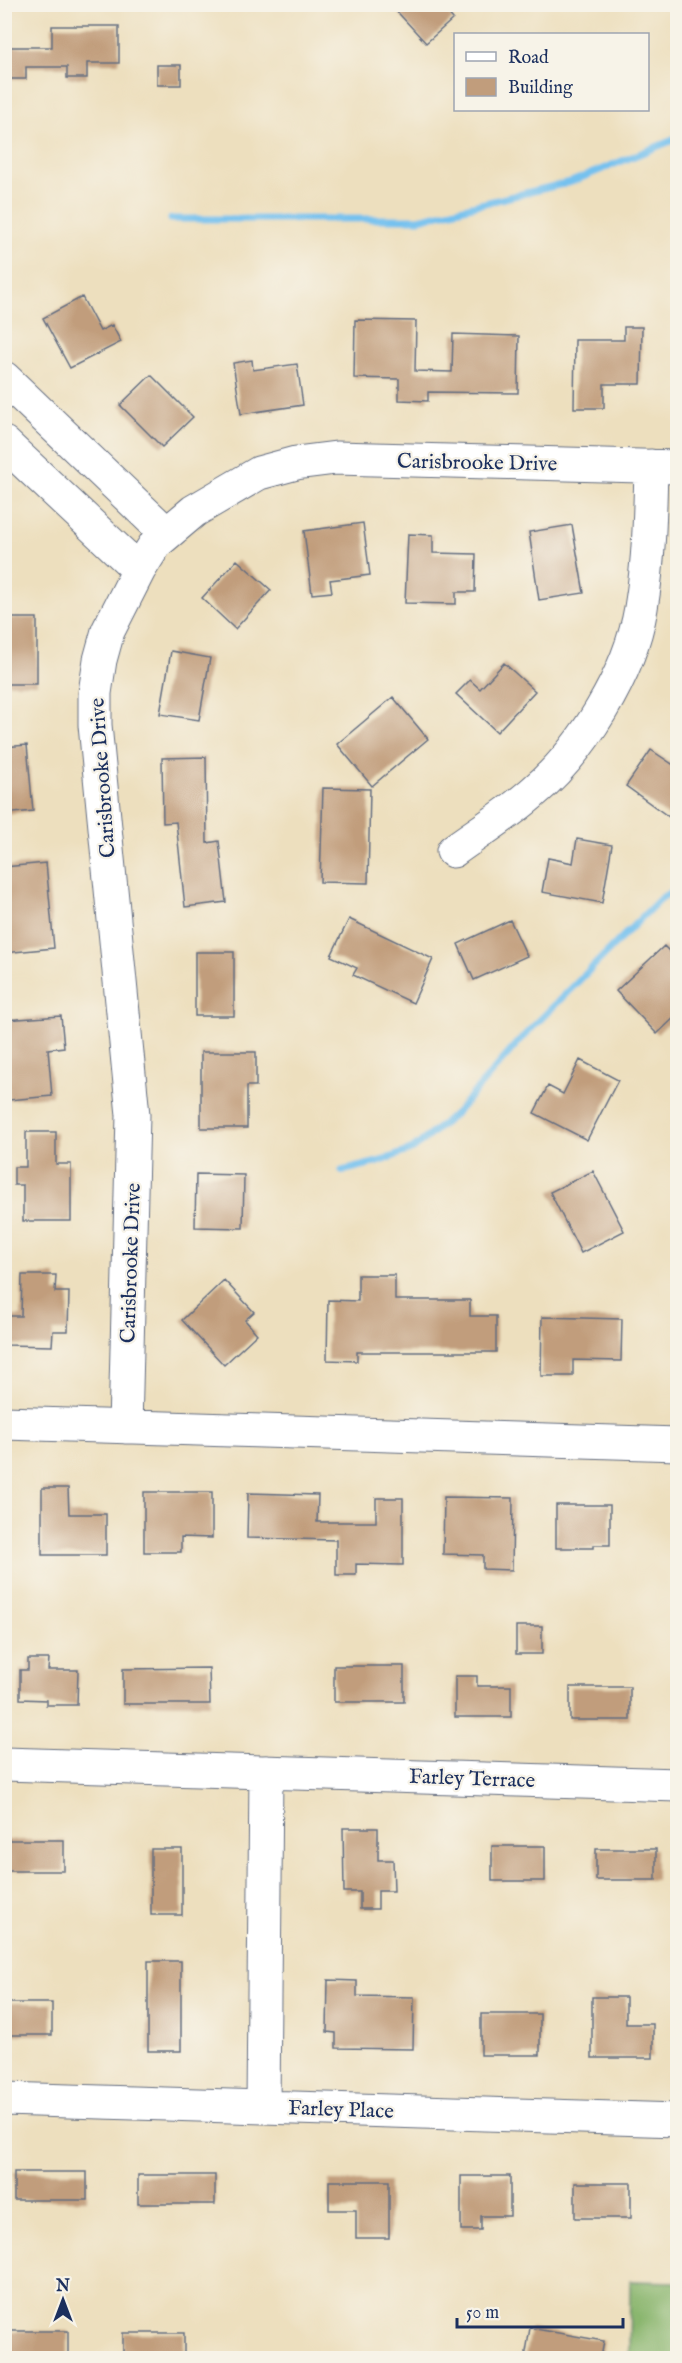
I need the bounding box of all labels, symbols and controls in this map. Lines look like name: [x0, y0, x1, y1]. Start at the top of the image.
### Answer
legend: [454, 33, 649, 111]
text: Road: [508, 47, 549, 70]
text: Building: [508, 77, 573, 100]
street label: Carisbrooke Drive: [397, 449, 558, 478]
street label: Carisbrooke Drive: [84, 697, 123, 859]
street label: Carisbrooke Drive: [115, 1182, 148, 1344]
street label: Farley Terrace: [408, 1764, 536, 1795]
street label: Farley Place: [288, 2095, 395, 2126]
north arrow: [33, 2270, 93, 2330]
text: N: [55, 2277, 70, 2297]
scale bar: [457, 2291, 624, 2329]
text: 50 m: [466, 2302, 499, 2325]

